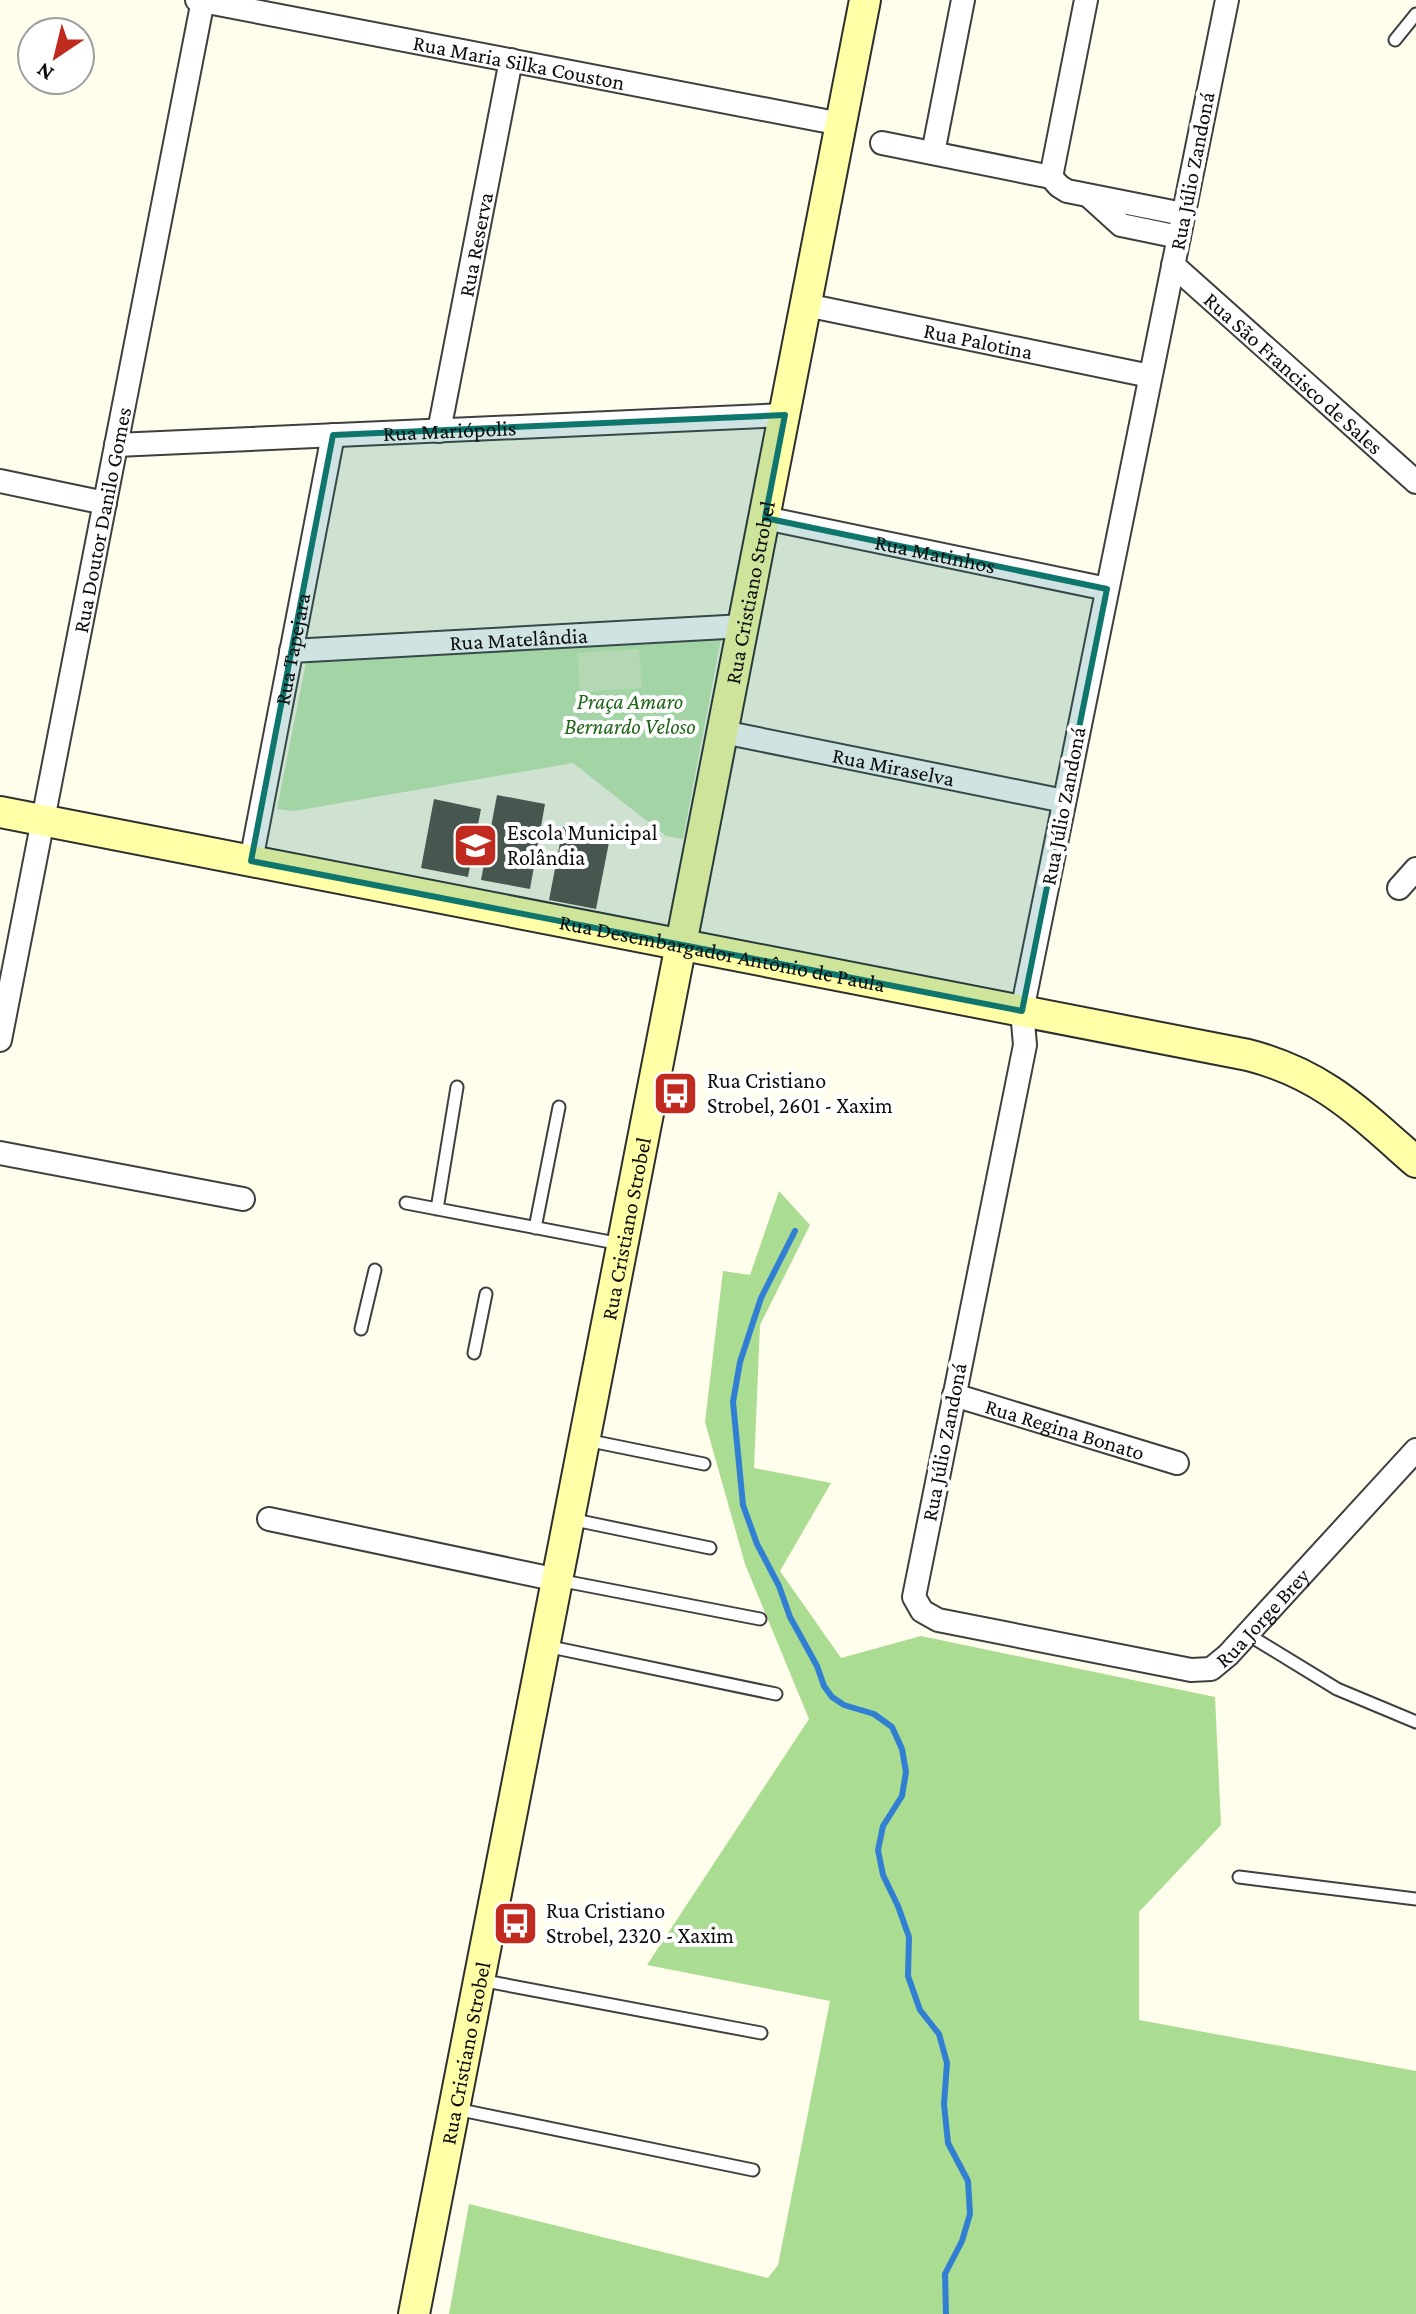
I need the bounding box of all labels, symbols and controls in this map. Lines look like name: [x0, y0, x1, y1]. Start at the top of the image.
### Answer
north arrow: [16, 16, 96, 96]
street label: Rua Maria Silka Couston: [411, 29, 627, 95]
text: N: [32, 57, 58, 87]
street label: Rua Júlio Zandoná: [1164, 90, 1220, 252]
street label: Rua Reserva: [453, 190, 498, 299]
street label: Rua São Francisco de Sales: [1199, 287, 1388, 459]
street label: Rua Palotina: [922, 317, 1035, 364]
street label: Rua Doutor Danilo Gomes: [67, 405, 136, 635]
street label: Rua Mariópolis: [382, 415, 517, 446]
street label: Rua Cristiano Strobel: [719, 499, 780, 686]
street label: Rua Matinhos: [873, 529, 998, 578]
street label: Rua Tapejara: [269, 591, 315, 707]
street label: Rua Matelândia: [449, 622, 589, 655]
park label: Praça Amaro Bernardo Veloso: [564, 689, 696, 739]
street label: Rua Júlio Zandoná: [1035, 725, 1091, 887]
street label: Rua Miraselva: [830, 742, 957, 791]
place label: Escola Municipal Rolândia: [507, 820, 658, 870]
school or university icon: Escola Municipal Rolândia: [452, 821, 500, 869]
street label: Rua Desembargador Antônio de Paula: [557, 909, 887, 997]
place label: Rua Cristiano Strobel, 2601 - Xaxim: [707, 1068, 893, 1118]
bus stop icon: Rua Cristiano Strobel, 2601 - Xaxim: [652, 1069, 700, 1117]
street label: Rua Cristiano Strobel: [596, 1135, 656, 1322]
street label: Rua Júlio Zandoná: [916, 1361, 972, 1523]
street label: Rua Regina Bonato: [982, 1393, 1148, 1465]
street label: Rua Jorge Brey: [1211, 1562, 1315, 1672]
place label: Rua Cristiano Strobel, 2320 - Xaxim: [546, 1898, 734, 1948]
bus stop icon: Rua Cristiano Strobel, 2320 - Xaxim: [491, 1899, 539, 1947]
street label: Rua Cristiano Strobel: [435, 1959, 495, 2147]

